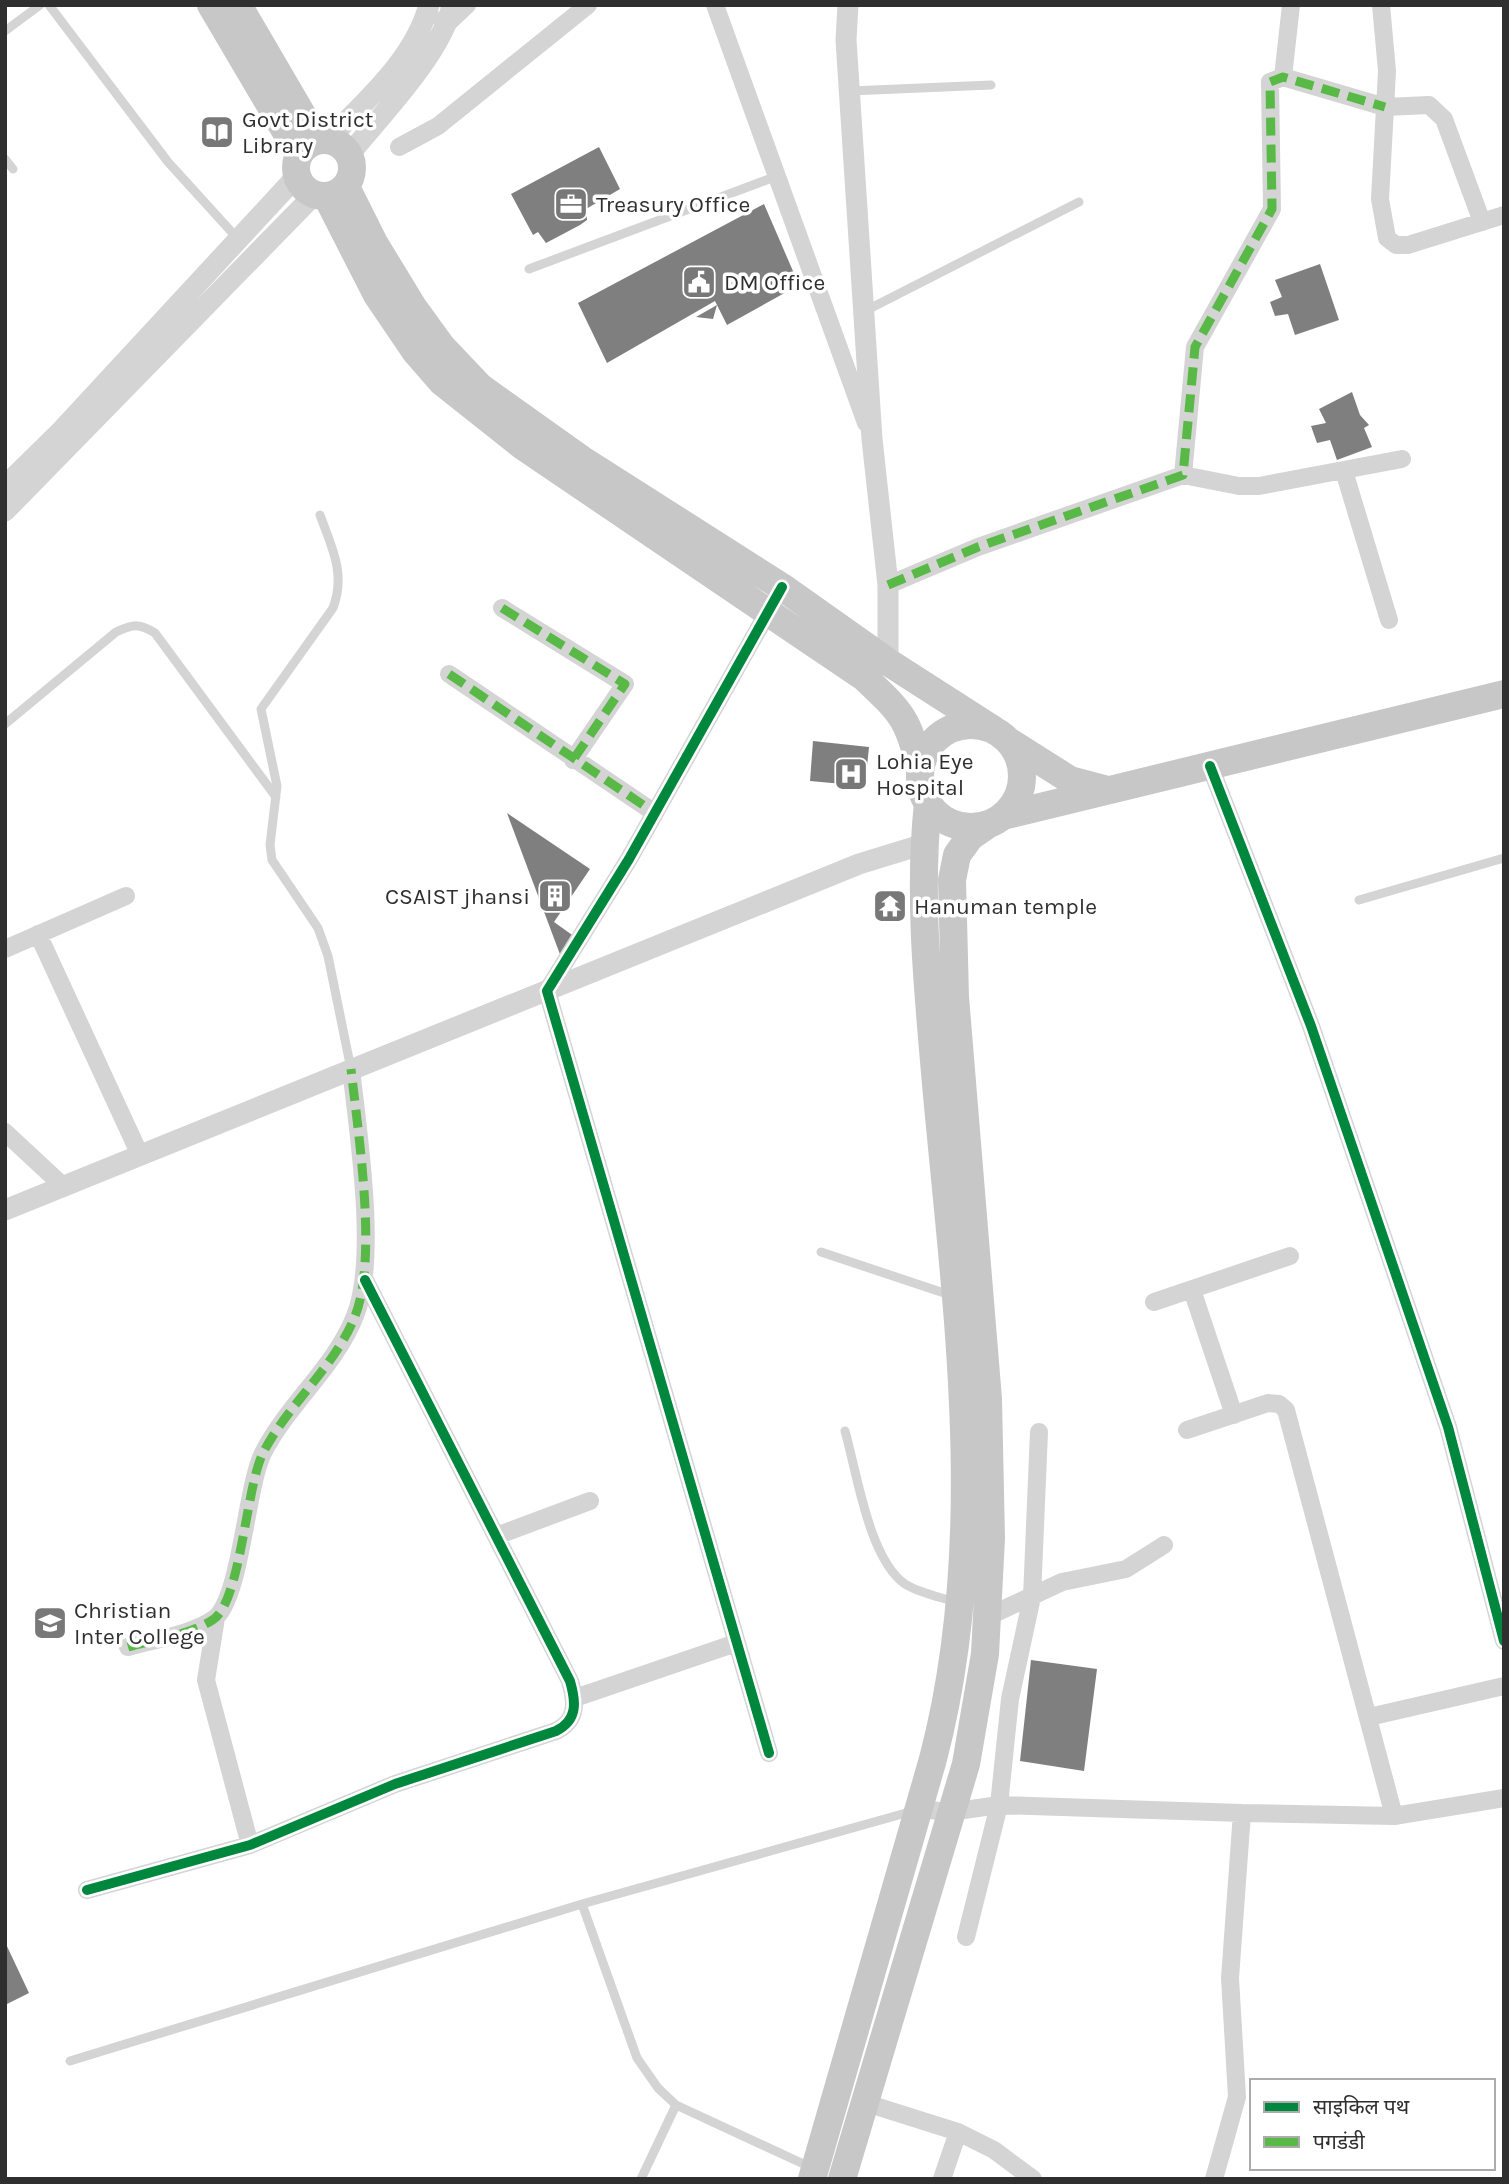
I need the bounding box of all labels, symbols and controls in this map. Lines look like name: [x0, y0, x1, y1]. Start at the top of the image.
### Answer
place label: Govt District Library: [242, 106, 374, 159]
library icon: Govt District Library: [198, 113, 236, 151]
office icon: Treasury Office: [552, 185, 590, 223]
place label: Treasury Office: [596, 191, 750, 218]
public building icon: DM Office: [680, 263, 718, 301]
place label: DM Office: [724, 269, 825, 296]
place label: Lohia Eye Hospital: [876, 748, 974, 801]
hospital icon: Lohia Eye Hospital: [832, 755, 870, 793]
building icon: CSAIST jhansi: [536, 877, 574, 915]
place label: CSAIST jhansi: [385, 883, 530, 910]
temple icon: Hanuman temple: [871, 887, 909, 925]
place label: Hanuman temple: [914, 893, 1097, 920]
place label: Christian Inter College: [74, 1597, 205, 1650]
school or university icon: Christian Inter College: [31, 1604, 69, 1642]
legend: [1250, 2079, 1495, 2170]
text: साइकिल पथ: [1313, 2095, 1410, 2119]
text: पगडंडी: [1313, 2130, 1365, 2154]

